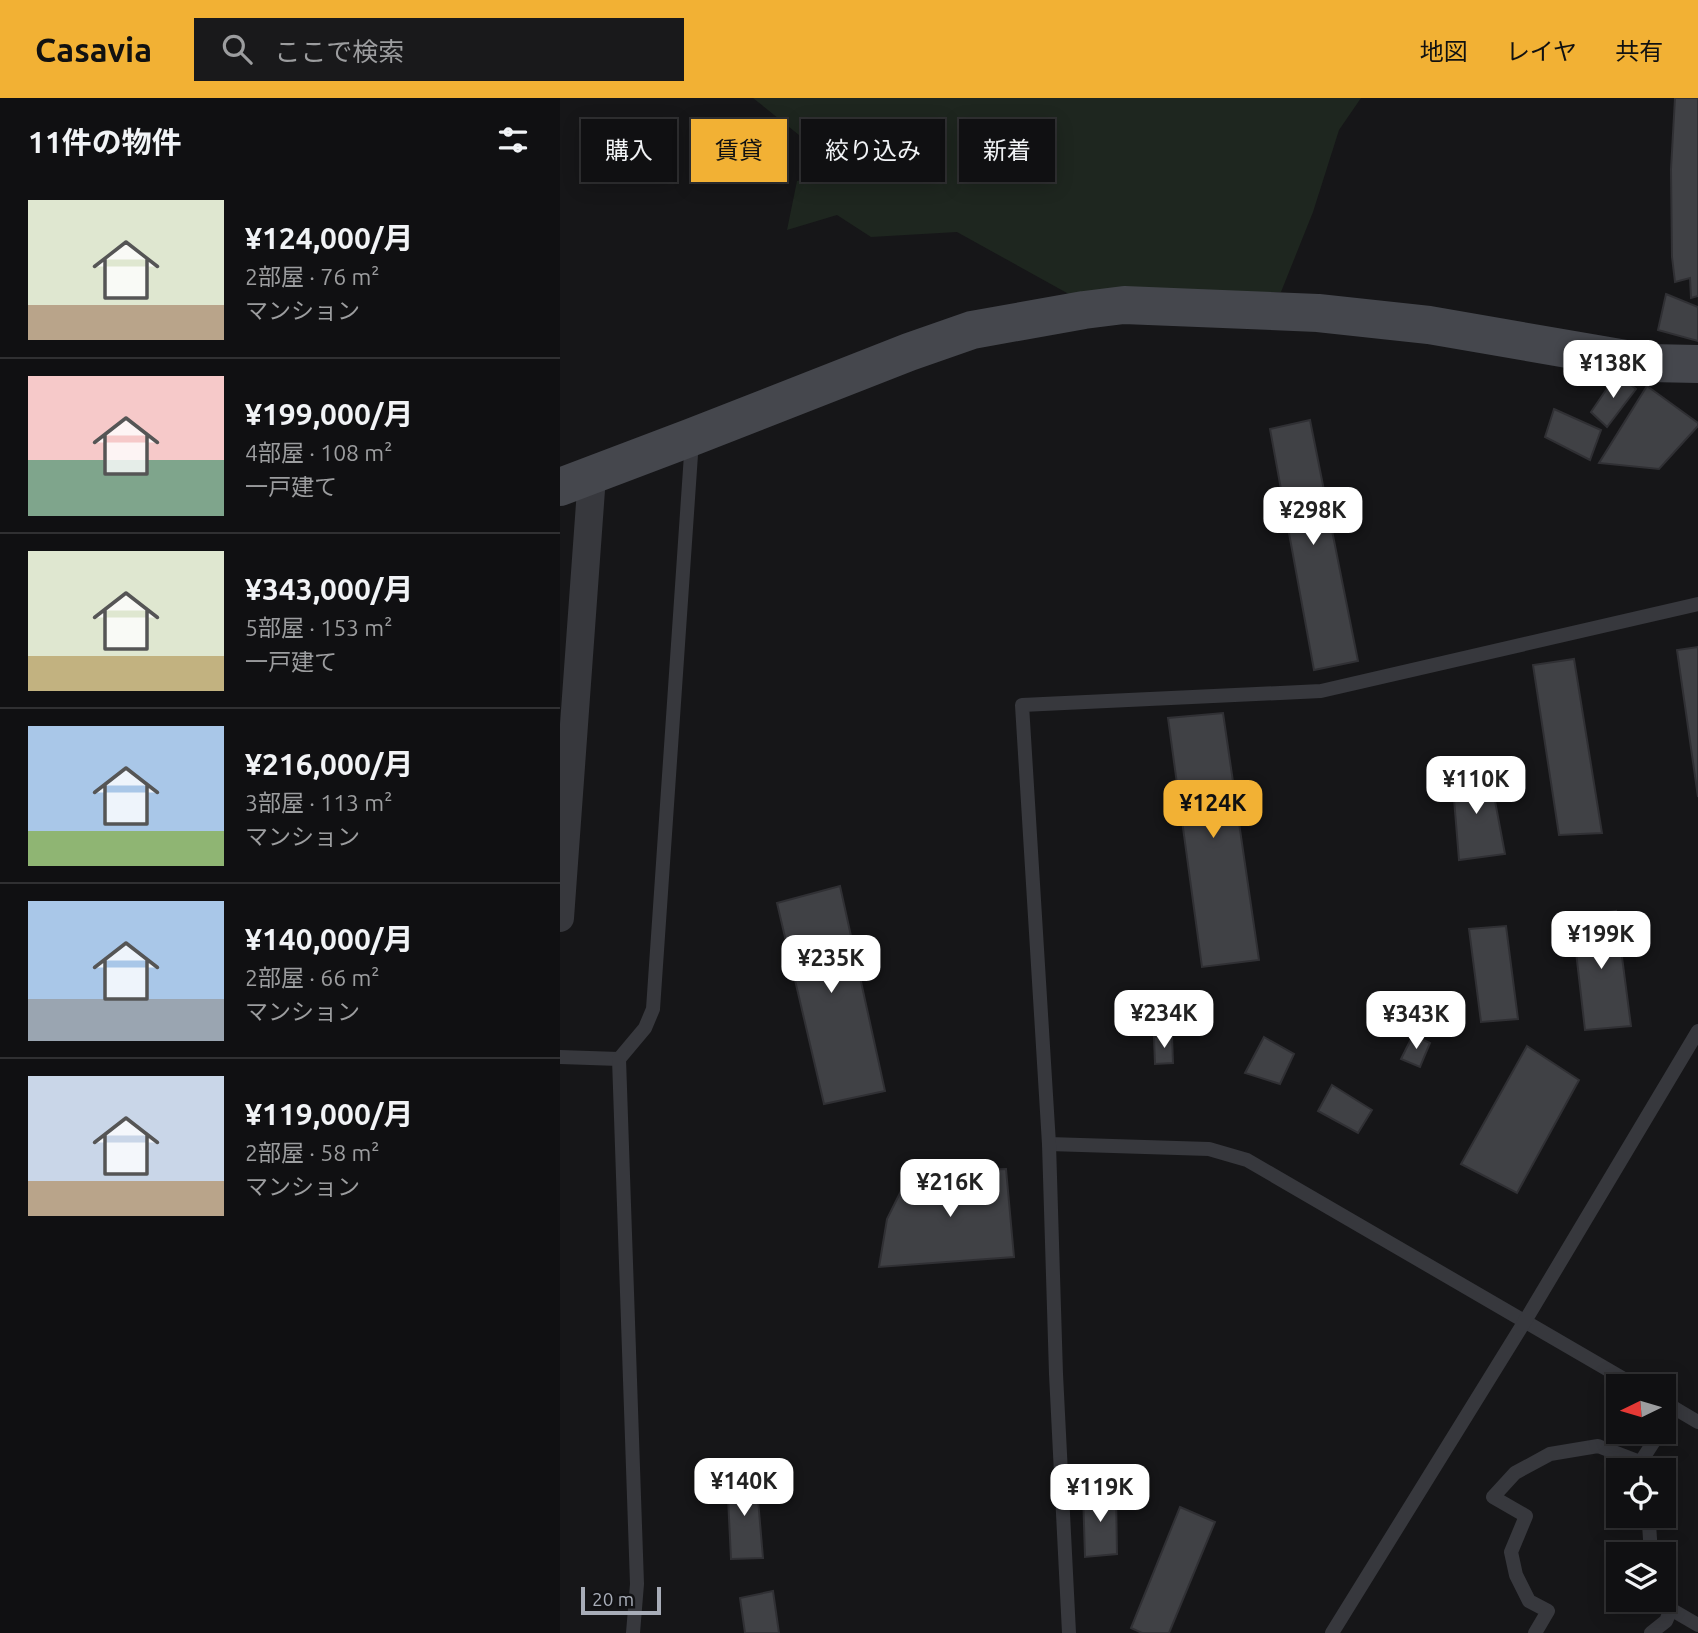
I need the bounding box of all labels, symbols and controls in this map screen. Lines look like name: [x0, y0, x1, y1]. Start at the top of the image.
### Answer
search box: [194, 18, 684, 81]
icon: search: [218, 30, 256, 68]
text: Casavia: [35, 31, 152, 68]
text: ここで検索: [274, 37, 404, 66]
text: 地図: [1420, 38, 1468, 65]
text: レイヤ: [1506, 38, 1577, 65]
text: 共有: [1615, 38, 1663, 65]
chip: 購入: [581, 119, 677, 182]
chip: 賃貸: [691, 119, 787, 182]
chip: 絞り込み: [801, 119, 945, 182]
chip: 新着: [959, 119, 1055, 182]
icon: filters: [494, 121, 532, 159]
text: 11件の物件: [28, 125, 182, 159]
text: ¥124,000/月: [245, 221, 413, 255]
icon: home: [84, 228, 168, 312]
text: 2部屋 · 76 m²: [245, 264, 379, 289]
text: マンション: [245, 298, 360, 323]
pin: ¥138K: [1564, 341, 1662, 400]
text: ¥138K: [1579, 350, 1647, 375]
text: ¥199,000/月: [245, 397, 413, 431]
icon: home: [84, 404, 168, 488]
text: 4部屋 · 108 m²: [245, 440, 392, 465]
text: 一戸建て: [245, 474, 337, 499]
pin: ¥298K: [1264, 488, 1362, 547]
text: ¥298K: [1279, 497, 1347, 522]
text: ¥343,000/月: [245, 572, 413, 606]
icon: home: [84, 579, 168, 663]
text: 5部屋 · 153 m²: [245, 615, 392, 640]
text: 一戸建て: [245, 649, 337, 674]
text: ¥216,000/月: [245, 747, 413, 781]
icon: home: [84, 754, 168, 838]
pin: ¥110K: [1427, 756, 1525, 816]
text: ¥110K: [1442, 766, 1510, 791]
pin: ¥124K: [1164, 780, 1262, 840]
text: 3部屋 · 113 m²: [245, 790, 392, 815]
text: ¥124K: [1179, 790, 1247, 815]
text: マンション: [245, 824, 360, 849]
pin: ¥199K: [1552, 912, 1650, 971]
text: ¥199K: [1567, 921, 1635, 946]
text: ¥140,000/月: [245, 922, 413, 956]
icon: home: [84, 929, 168, 1013]
pin: ¥235K: [782, 936, 880, 995]
text: ¥235K: [797, 945, 865, 970]
text: 2部屋 · 66 m²: [245, 965, 379, 990]
pin: ¥234K: [1115, 990, 1213, 1050]
pin: ¥343K: [1367, 992, 1465, 1051]
text: マンション: [245, 999, 360, 1024]
text: ¥234K: [1130, 1000, 1198, 1025]
text: ¥343K: [1382, 1001, 1450, 1026]
text: ¥119,000/月: [245, 1097, 413, 1131]
icon: home: [84, 1104, 168, 1188]
text: 2部屋 · 58 m²: [245, 1140, 379, 1165]
pin: ¥216K: [901, 1160, 999, 1219]
text: ¥216K: [916, 1169, 984, 1194]
text: マンション: [245, 1174, 360, 1199]
north arrow: [1606, 1374, 1676, 1444]
map controls: [1606, 1374, 1676, 1612]
pin: ¥140K: [695, 1458, 793, 1518]
button: locate: [1606, 1458, 1676, 1528]
pin: ¥119K: [1051, 1464, 1149, 1524]
text: ¥140K: [710, 1468, 778, 1493]
text: ¥119K: [1066, 1474, 1134, 1499]
button: layers: [1606, 1542, 1676, 1612]
scale bar: [581, 1584, 662, 1616]
text: 20 m: [592, 1588, 634, 1610]

